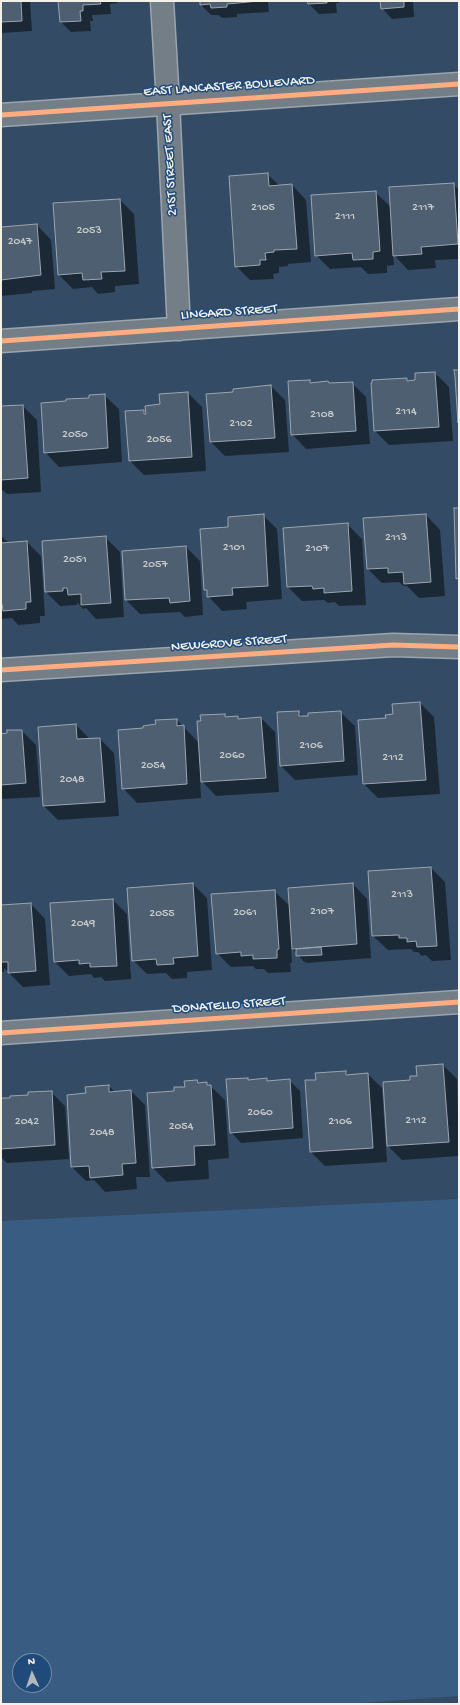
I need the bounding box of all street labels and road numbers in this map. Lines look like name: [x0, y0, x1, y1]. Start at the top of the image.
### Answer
street label: EAST LANCASTER BOULEVARD: [143, 73, 315, 101]
street label: 21ST STREET EAST: [160, 114, 182, 216]
street label: LINGARD STREET: [180, 301, 278, 325]
street label: NEWGROVE STREET: [170, 632, 288, 656]
street label: DONATELLO STREET: [172, 994, 286, 1018]

